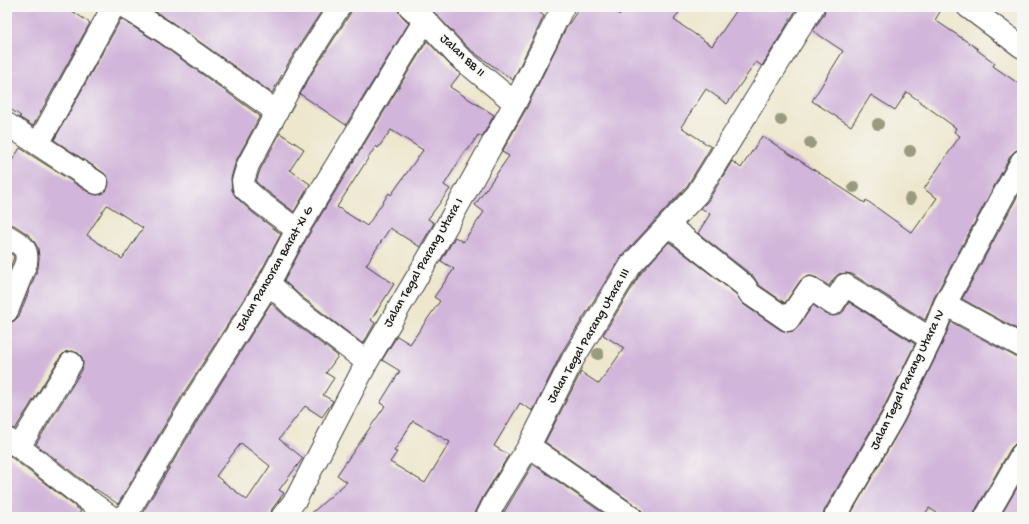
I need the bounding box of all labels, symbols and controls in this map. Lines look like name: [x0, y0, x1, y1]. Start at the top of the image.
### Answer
street label: Jalan BB II: [436, 31, 488, 81]
street label: Jalan Tegal Parang Utara I: [381, 196, 467, 330]
street label: Jalan Pancoran Barat XI G: [233, 203, 317, 334]
street label: Jalan Tegal Parang Utara III: [544, 266, 634, 406]
street label: Jalan Tegal Parang Utara IV: [868, 308, 948, 452]

